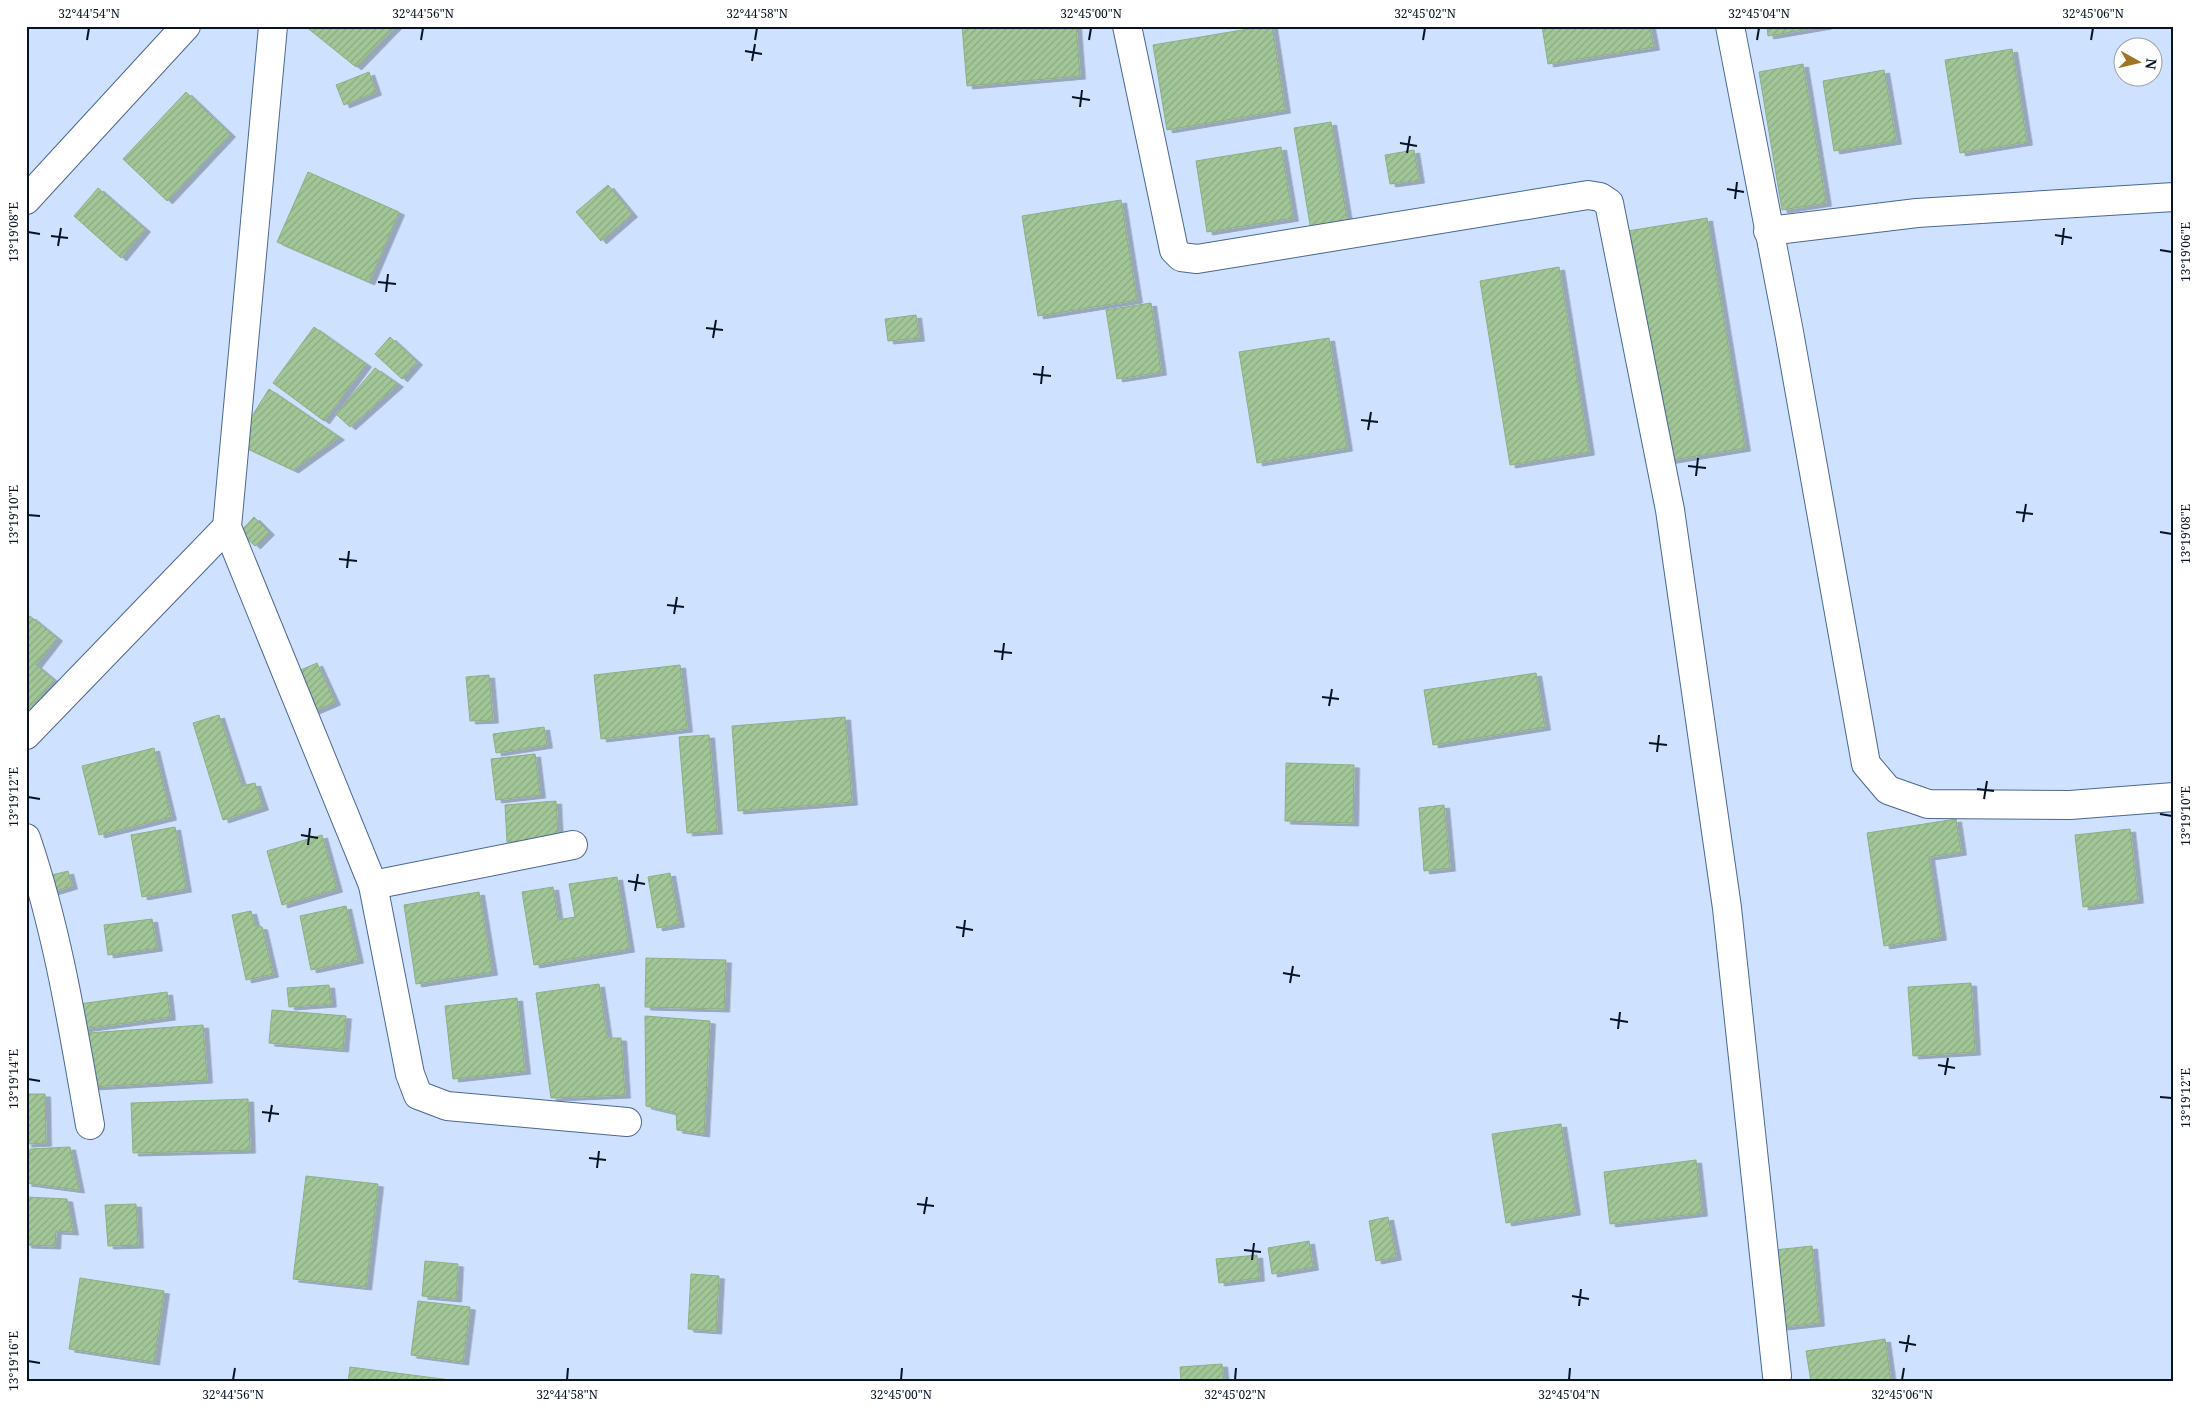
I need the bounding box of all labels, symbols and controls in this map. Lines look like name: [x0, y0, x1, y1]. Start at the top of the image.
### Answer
text: 32°44'54"N: [58, 5, 120, 22]
text: 32°44'56"N: [392, 5, 454, 22]
text: 32°44'58"N: [726, 5, 788, 22]
text: 32°45'00"N: [1060, 5, 1122, 22]
text: 32°45'02"N: [1394, 5, 1456, 22]
text: 32°45'04"N: [1728, 5, 1790, 22]
text: 32°45'06"N: [2062, 5, 2124, 22]
north arrow: [2112, 38, 2162, 88]
text: N: [2141, 57, 2162, 71]
text: 13°19'08"E: [5, 202, 22, 262]
text: 13°19'06"E: [2177, 222, 2194, 282]
text: 13°19'10"E: [5, 485, 22, 545]
text: 13°19'08"E: [2177, 504, 2194, 564]
text: 13°19'12"E: [5, 767, 22, 827]
text: 13°19'10"E: [2177, 786, 2194, 846]
text: 13°19'14"E: [5, 1049, 22, 1109]
text: 13°19'12"E: [2177, 1068, 2194, 1128]
text: 13°19'16"E: [5, 1331, 22, 1391]
text: 32°44'56"N: [202, 1386, 264, 1403]
text: 32°44'58"N: [536, 1386, 598, 1403]
text: 32°45'00"N: [870, 1386, 932, 1403]
text: 32°45'02"N: [1204, 1386, 1266, 1403]
text: 32°45'04"N: [1538, 1386, 1600, 1403]
text: 32°45'06"N: [1871, 1386, 1933, 1403]

